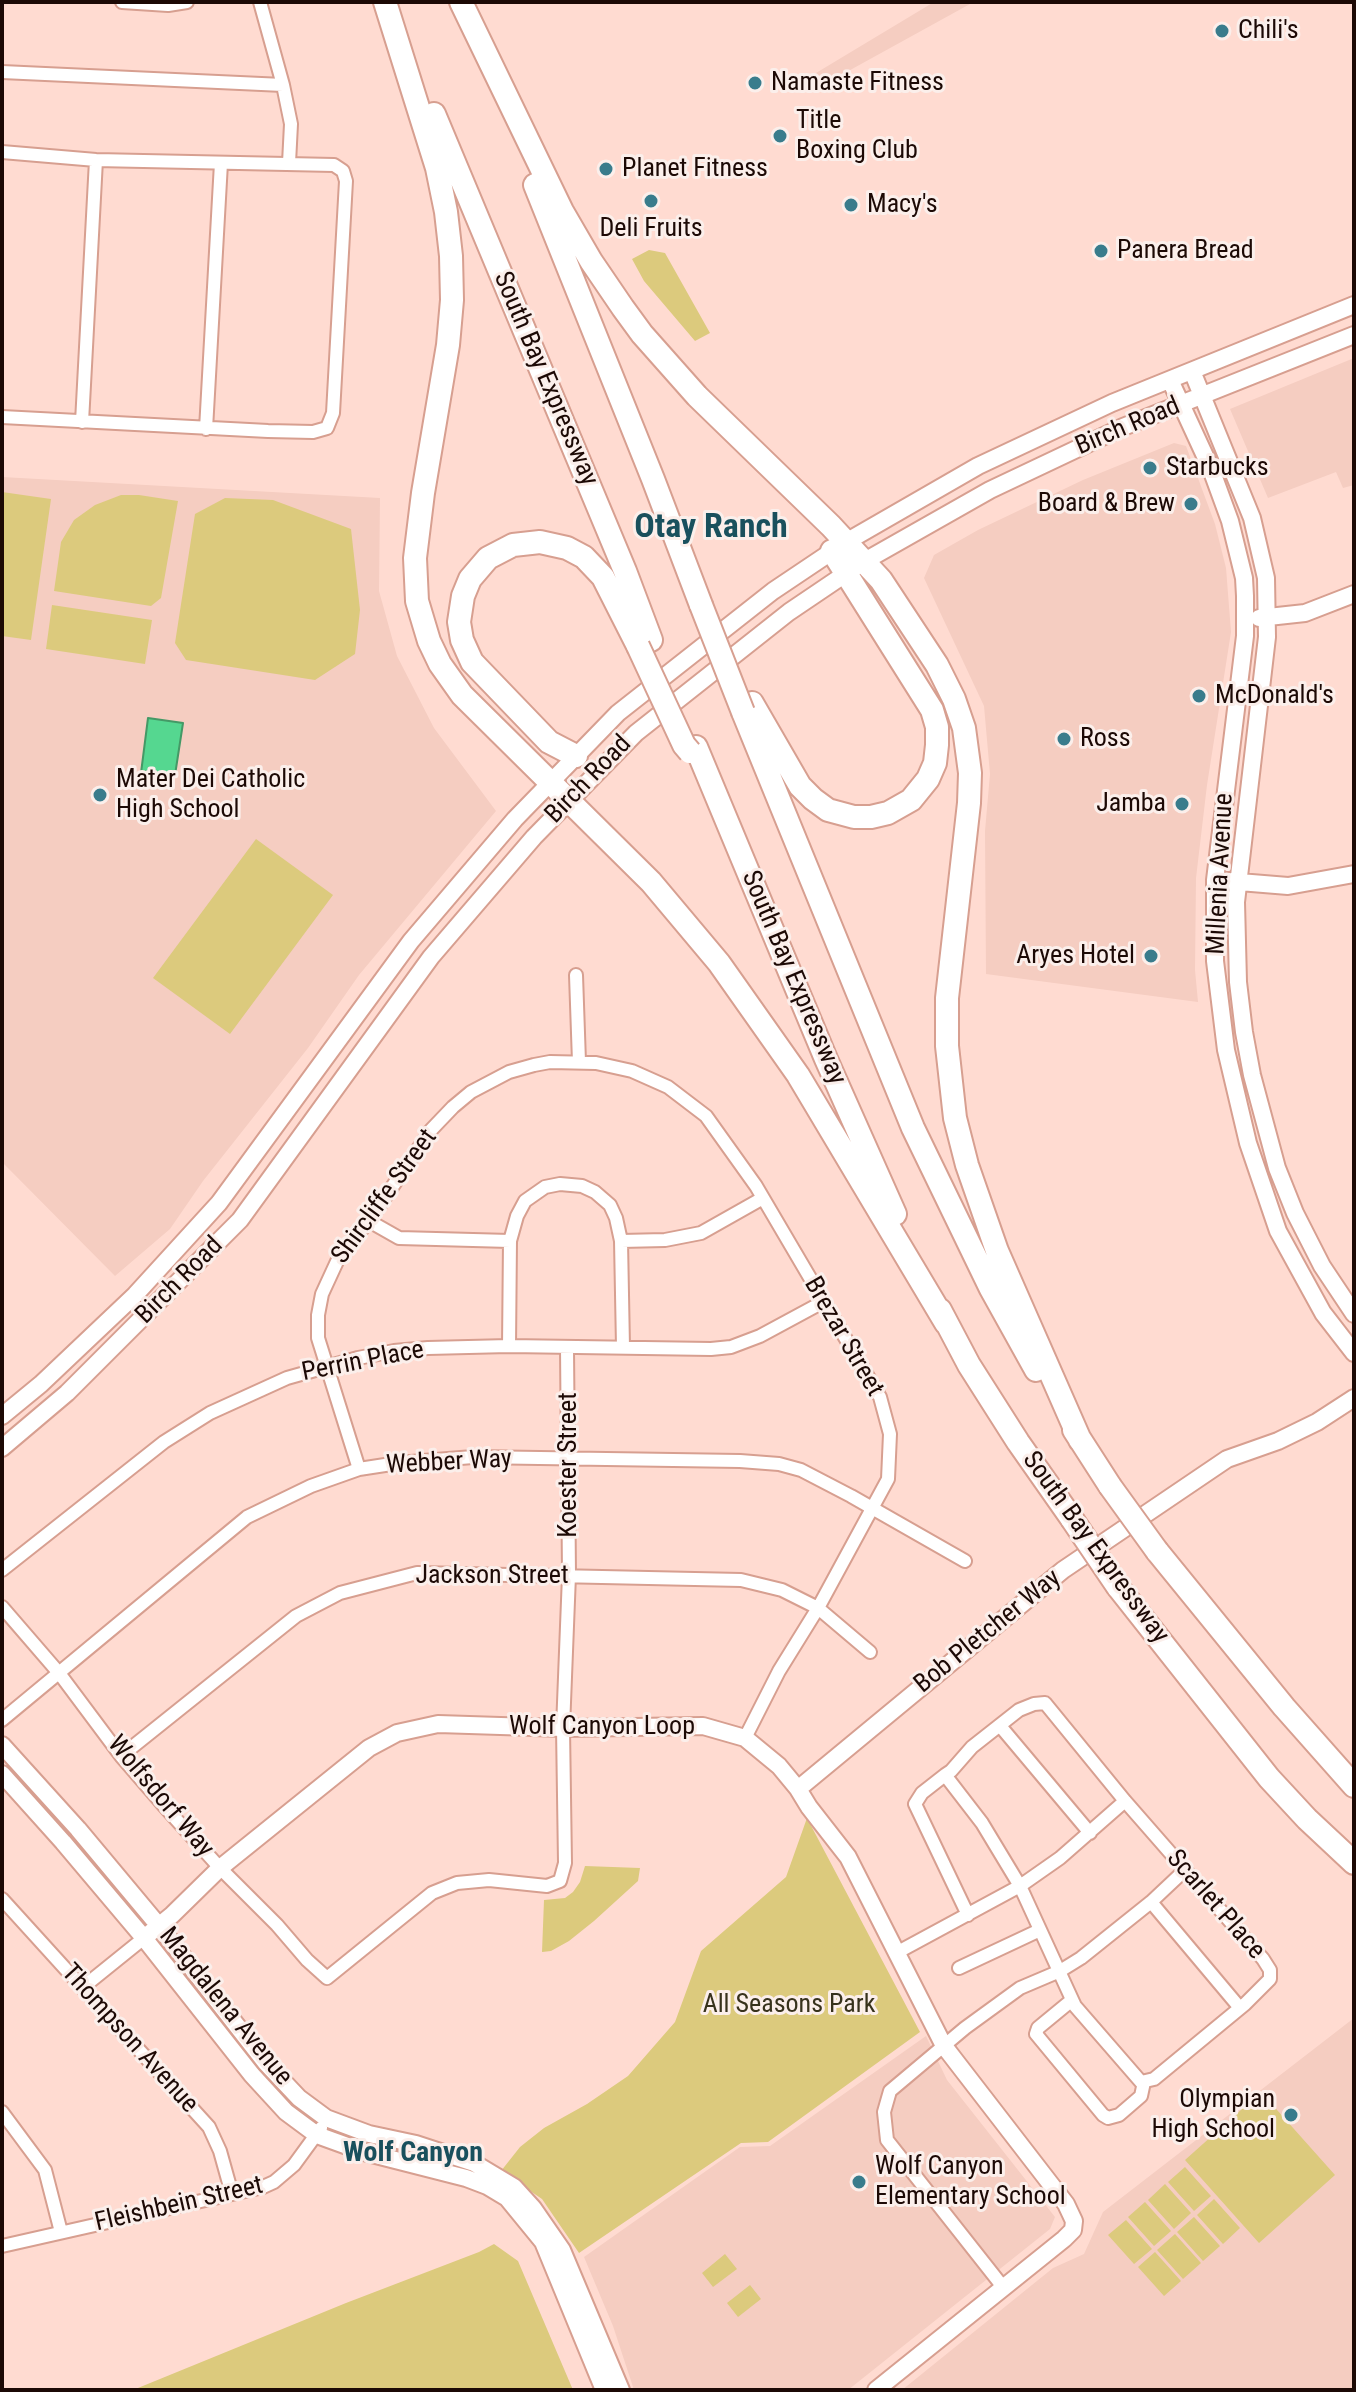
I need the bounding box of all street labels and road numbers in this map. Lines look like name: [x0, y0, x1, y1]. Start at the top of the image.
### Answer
street label: South Bay Expressway: [486, 267, 604, 491]
street label: Birch Road: [1071, 391, 1185, 463]
street label: Birch Road: [539, 729, 639, 831]
street label: Millenia Avenue: [1201, 793, 1241, 955]
street label: South Bay Expressway: [734, 866, 852, 1090]
street label: Shircliffe Street: [326, 1124, 444, 1270]
street label: Birch Road: [130, 1231, 230, 1331]
street label: Brezar Street: [796, 1272, 890, 1402]
street label: Perrin Place: [299, 1335, 427, 1389]
street label: Koester Street: [553, 1392, 585, 1538]
street label: Webber Way: [385, 1444, 513, 1482]
street label: South Bay Expressway: [1015, 1446, 1175, 1650]
street label: Jackson Street: [415, 1560, 569, 1592]
street label: Bob Pletcher Way: [908, 1563, 1068, 1701]
street label: Wolf Canyon Loop: [509, 1711, 695, 1743]
street label: Wolfsdorf Way: [100, 1730, 220, 1864]
street label: Scarlet Place: [1159, 1844, 1271, 1966]
street label: Magdalena Avenue: [152, 1922, 298, 2092]
street label: Thompson Avenue: [54, 1958, 204, 2120]
street label: Fleishbein Street: [92, 2171, 266, 2239]

